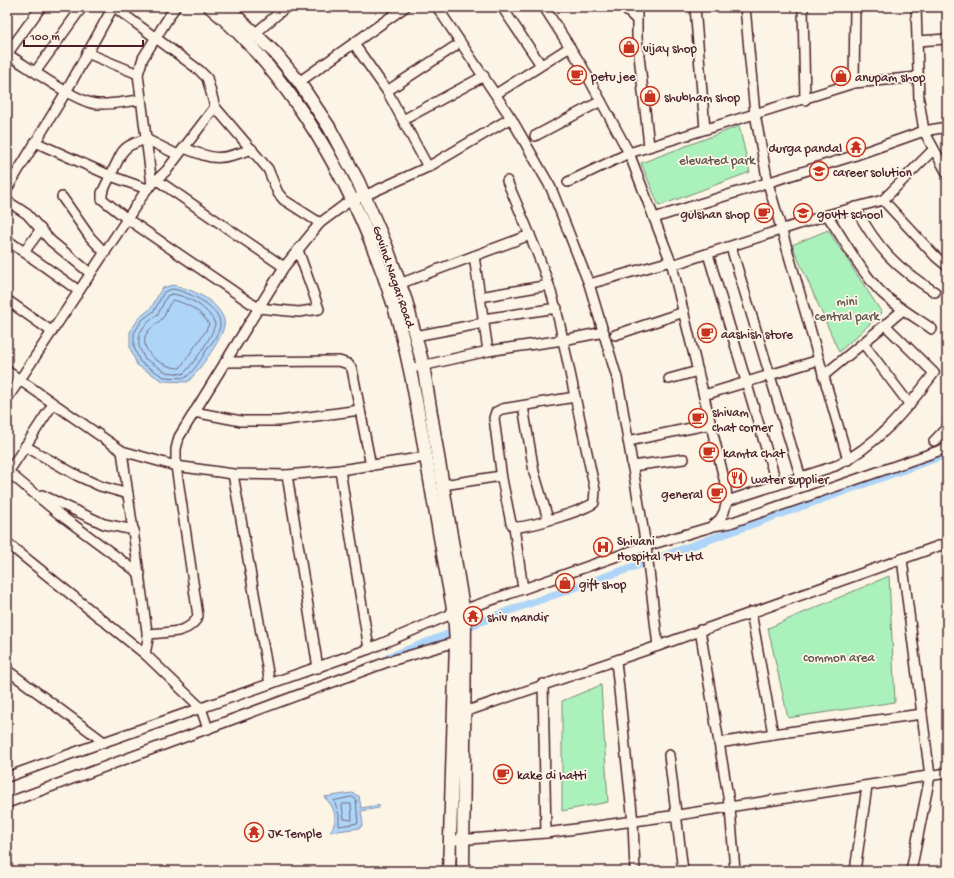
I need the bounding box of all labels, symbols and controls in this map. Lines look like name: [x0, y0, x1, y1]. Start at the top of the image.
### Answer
scale bar: [24, 22, 143, 48]
text: 100 m: [29, 31, 60, 45]
shop icon: vijay shop: [618, 36, 640, 58]
place label: vijay shop: [643, 42, 698, 57]
cafe icon: petu jee: [566, 64, 588, 86]
shop icon: anupam shop: [830, 65, 852, 87]
place label: petu jee: [590, 70, 636, 85]
place label: anupam shop: [855, 71, 926, 86]
shop icon: shubham shop: [639, 85, 661, 107]
place label: shubham shop: [664, 91, 741, 106]
temple icon: durga pandal: [845, 136, 867, 158]
place label: durga pandal: [769, 142, 842, 157]
park label: elevated park: [679, 154, 756, 169]
school or university icon: career solution: [808, 160, 830, 182]
place label: career solution: [833, 166, 913, 181]
cafe icon: gulshan shop: [753, 202, 775, 224]
school or university icon: govtt school: [792, 202, 814, 224]
place label: gulshan shop: [680, 208, 751, 223]
place label: govtt school: [817, 208, 883, 223]
street label: Govind Nagar Road: [368, 224, 418, 331]
park label: mini central park: [815, 295, 880, 325]
cafe icon: aashish store: [696, 322, 718, 344]
place label: aashish store: [721, 328, 793, 343]
place label: shivam chat corner: [712, 406, 774, 436]
cafe icon: shivam chat corner: [687, 407, 709, 429]
cafe icon: kamta chat: [698, 441, 720, 463]
place label: kamta chat: [723, 447, 786, 462]
restaurant icon: water supplier: [726, 467, 748, 489]
place label: water supplier: [751, 473, 830, 488]
cafe icon: general: [706, 482, 728, 504]
place label: general: [661, 488, 703, 503]
place label: Shivani Hospital Pvt Ltd: [617, 535, 704, 565]
hospital icon: Shivani Hospital Pvt Ltd: [592, 536, 614, 558]
shop icon: gift shop: [554, 572, 576, 594]
place label: gift shop: [579, 578, 627, 593]
temple icon: shiv mandir: [462, 605, 484, 627]
place label: shiv mandir: [487, 611, 549, 626]
park label: common area: [803, 651, 875, 666]
cafe icon: kake di hatti: [492, 763, 514, 785]
place label: kake di hatti: [517, 769, 587, 784]
temple icon: JK Temple: [243, 821, 265, 843]
place label: JK Temple: [268, 827, 322, 842]

